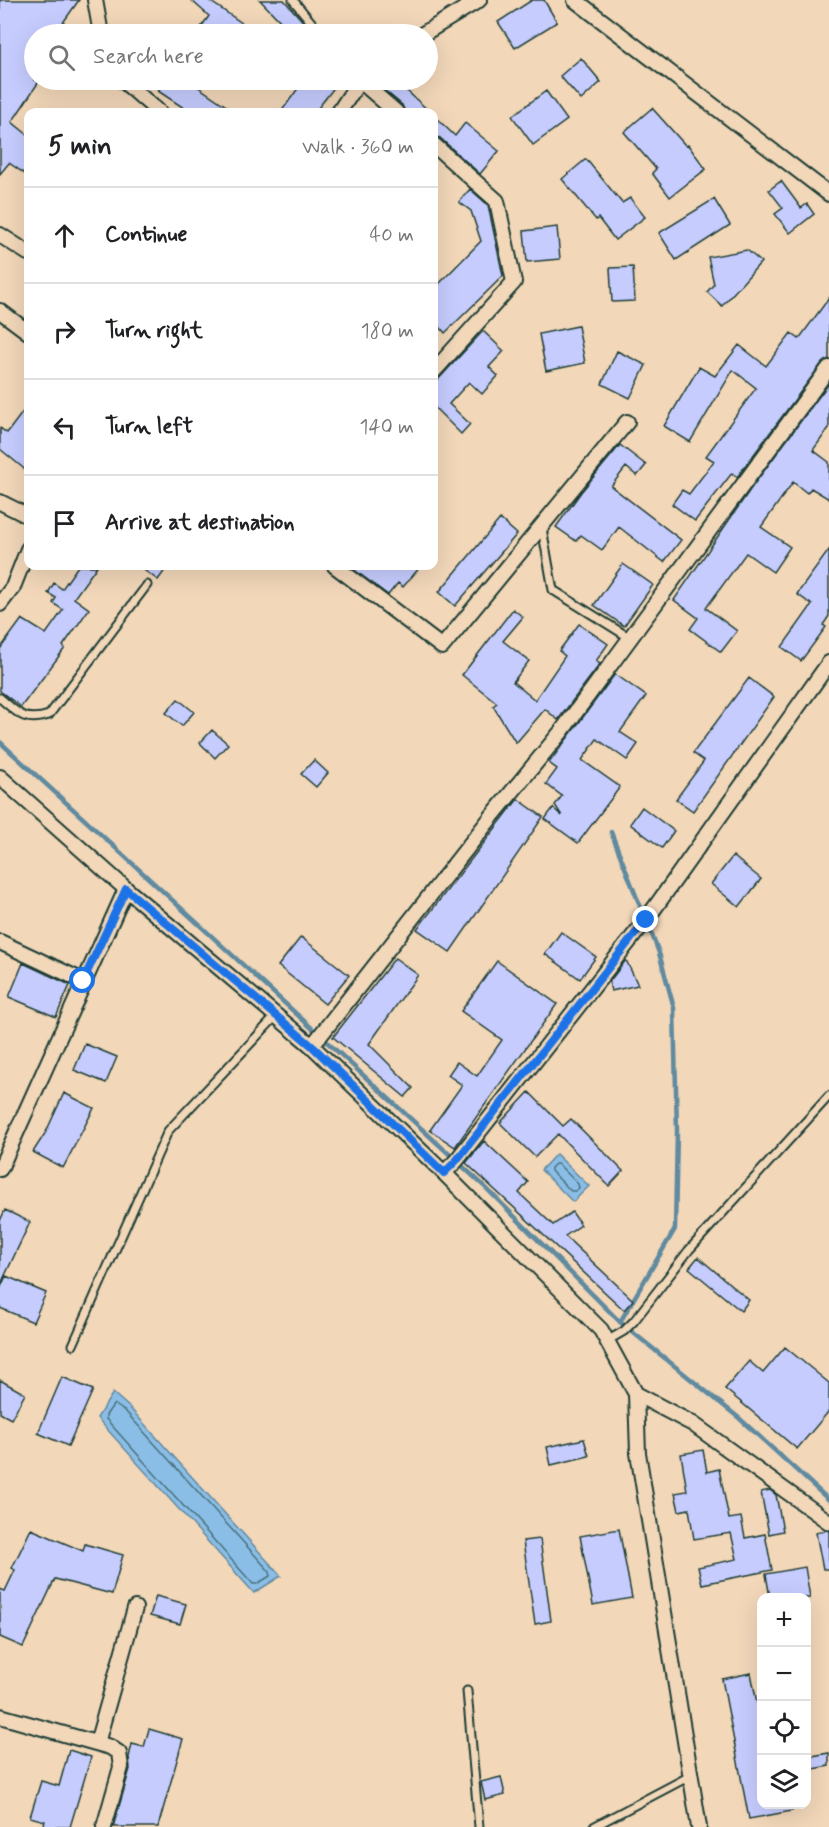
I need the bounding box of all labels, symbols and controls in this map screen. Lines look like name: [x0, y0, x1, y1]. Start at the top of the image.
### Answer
search box: [24, 24, 438, 90]
icon: search: [45, 41, 78, 74]
text: Search here: [93, 43, 204, 71]
text: 5 min: [48, 130, 112, 164]
text: Walk · 360 m: [302, 134, 414, 161]
icon: ahead: [48, 219, 81, 252]
text: Continue: [105, 221, 187, 249]
text: 40 m: [370, 222, 414, 249]
icon: right: [48, 315, 81, 348]
text: Turn right: [105, 317, 203, 345]
text: 180 m: [361, 318, 414, 345]
icon: left: [48, 411, 81, 444]
text: Turn left: [105, 413, 193, 441]
text: 140 m: [360, 414, 414, 441]
icon: arrive: [48, 507, 81, 540]
text: Arrive at destination: [105, 509, 295, 537]
route end: [632, 906, 658, 932]
route start: [69, 967, 95, 993]
map controls: [757, 1593, 811, 1809]
button: +: [757, 1593, 811, 1647]
button: −: [757, 1647, 811, 1701]
button: locate: [757, 1701, 811, 1755]
button: layers: [757, 1755, 811, 1809]

